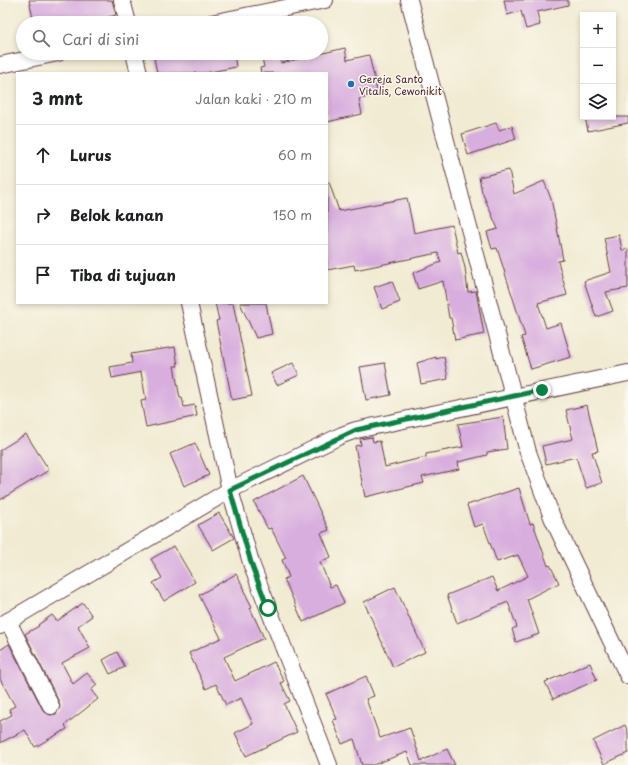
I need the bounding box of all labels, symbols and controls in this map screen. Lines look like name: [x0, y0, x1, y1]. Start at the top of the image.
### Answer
map controls: [580, 12, 616, 120]
button: +: [580, 12, 616, 48]
search box: [16, 16, 328, 60]
icon: search: [30, 27, 52, 49]
text: Cari di sini: [62, 27, 139, 50]
button: −: [580, 48, 616, 84]
place label: Gereja Santo Vitalis, Cewonikit: [359, 71, 442, 98]
marker: Gereja Santo Vitalis, Cewonikit: [346, 79, 356, 89]
button: layers: [580, 84, 616, 120]
text: 3 mnt: [32, 85, 83, 111]
text: Jalan kaki · 210 m: [195, 89, 312, 108]
text: Lurus: [70, 143, 111, 166]
icon: ahead: [32, 144, 54, 166]
text: 60 m: [278, 145, 312, 164]
text: Belok kanan: [70, 203, 164, 226]
icon: right: [32, 204, 54, 226]
text: 150 m: [273, 205, 312, 224]
text: Tiba di tujuan: [70, 263, 176, 286]
icon: arrive: [32, 264, 54, 286]
route end: [533, 381, 551, 399]
route start: [259, 599, 277, 617]

